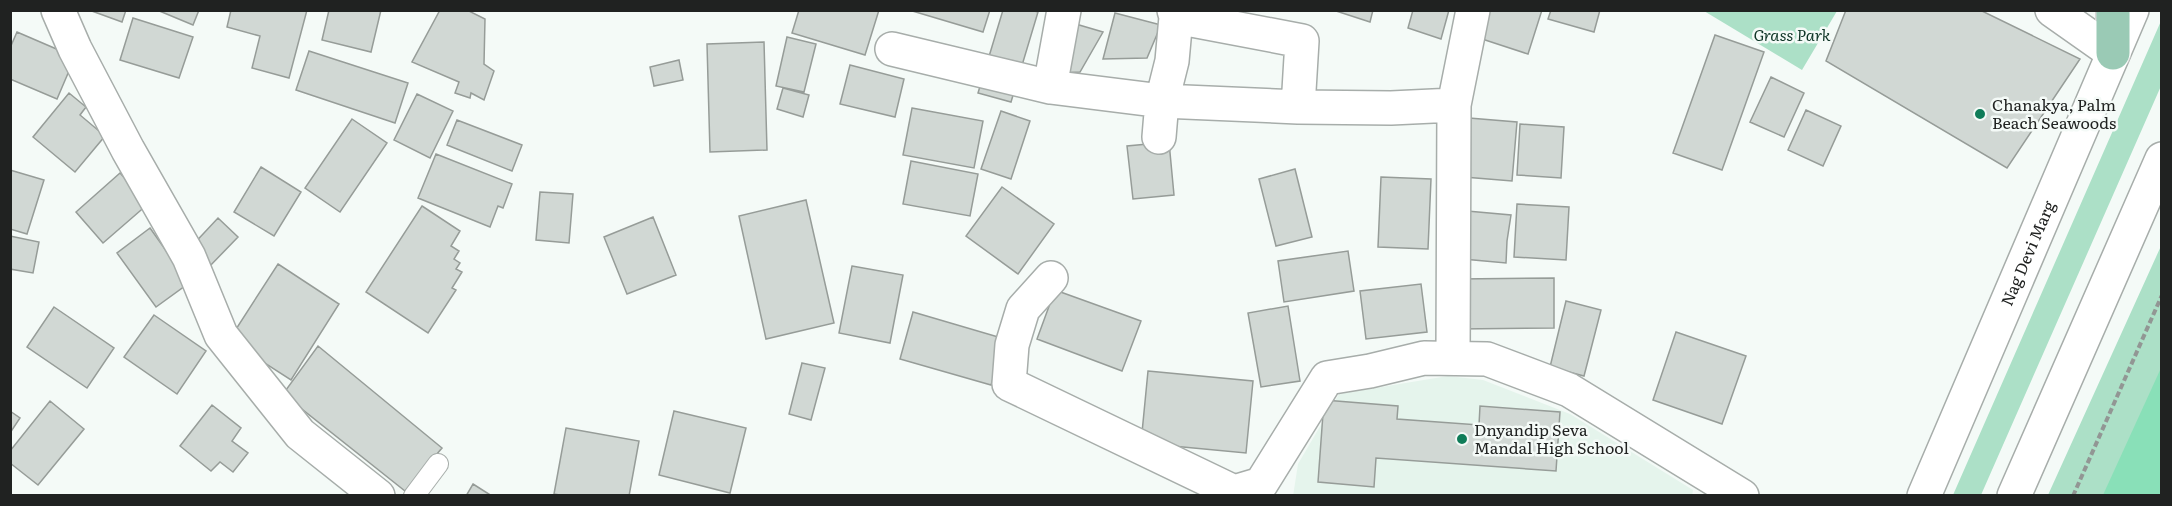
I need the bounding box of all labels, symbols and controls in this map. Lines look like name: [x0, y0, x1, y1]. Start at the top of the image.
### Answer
park label: Grass Park: [1754, 22, 1831, 46]
place label: Chanakya, Palm Beach Seawoods: [1992, 92, 2117, 134]
marker: Chanakya, Palm Beach Seawoods: [1973, 107, 1987, 121]
street label: Nag Devi Marg: [1994, 196, 2060, 309]
place label: Dnyandip Seva Mandal High School: [1474, 417, 1629, 459]
marker: Dnyandip Seva Mandal High School: [1455, 432, 1469, 446]

